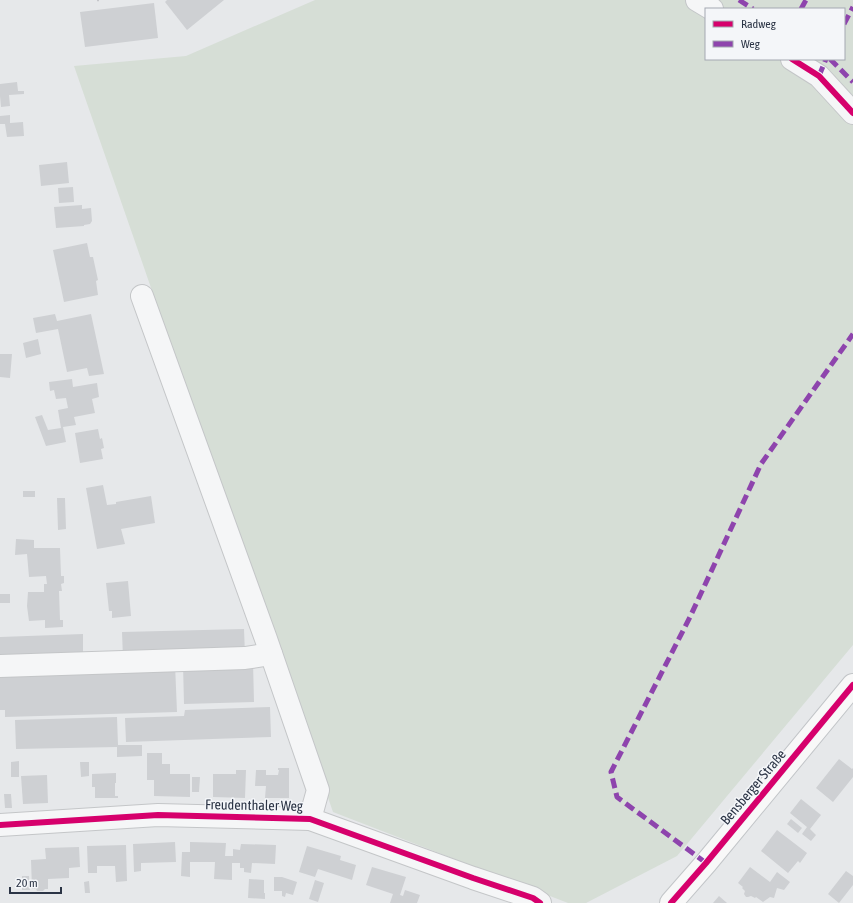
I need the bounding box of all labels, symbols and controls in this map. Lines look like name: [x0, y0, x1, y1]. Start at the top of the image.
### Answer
legend: [705, 8, 845, 60]
text: Radweg: [741, 17, 777, 31]
text: Weg: [741, 37, 761, 51]
street label: Bensberger Straße: [717, 746, 789, 828]
street label: Freudenthaler Weg: [205, 796, 303, 814]
scale bar: [10, 869, 61, 895]
text: 20 m: [16, 876, 38, 890]

